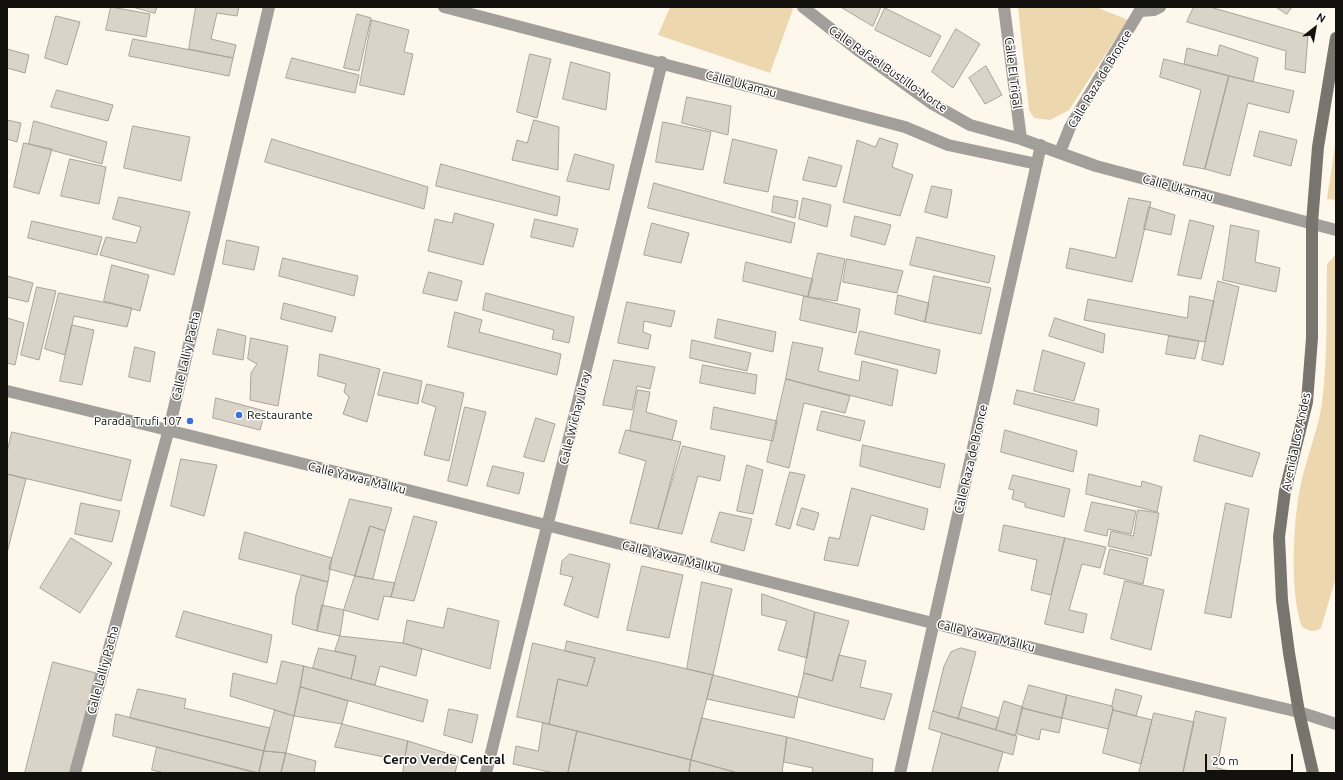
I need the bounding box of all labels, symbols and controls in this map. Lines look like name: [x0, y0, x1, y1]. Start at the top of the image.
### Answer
north arrow: [1295, 8, 1335, 48]
text: N: [1315, 10, 1328, 25]
street label: Calle Rafael Bustillo-Norte: [826, 22, 950, 116]
street label: Calle Raza de Bronce: [1065, 27, 1135, 131]
street label: Calle El Trigal: [1001, 37, 1025, 109]
street label: Calle Ukamau: [704, 68, 778, 100]
street label: Calle Ukamau: [1141, 172, 1215, 204]
street label: Calle Lalliy Pacha: [169, 310, 203, 402]
street label: Calle Wichay Uray: [556, 370, 594, 466]
street label: Avenida Los Andes: [1279, 391, 1313, 493]
street label: Calle Raza de Bronce: [951, 403, 991, 515]
place label: Restaurante: [247, 408, 313, 422]
marker: Restaurante: [234, 410, 244, 420]
place label: Parada Trufi 107: [94, 414, 182, 428]
marker: Parada Trufi 107: [185, 416, 195, 426]
street label: Calle Yawar Mallku: [307, 459, 407, 497]
street label: Calle Yawar Mallku: [621, 538, 721, 576]
street label: Calle Yawar Mallku: [936, 617, 1036, 655]
street label: Calle Lalliy Pacha: [84, 624, 122, 716]
scale bar: [1207, 746, 1295, 772]
district label: Cerro Verde Central: [383, 752, 505, 768]
text: 20 m: [1212, 754, 1239, 767]

